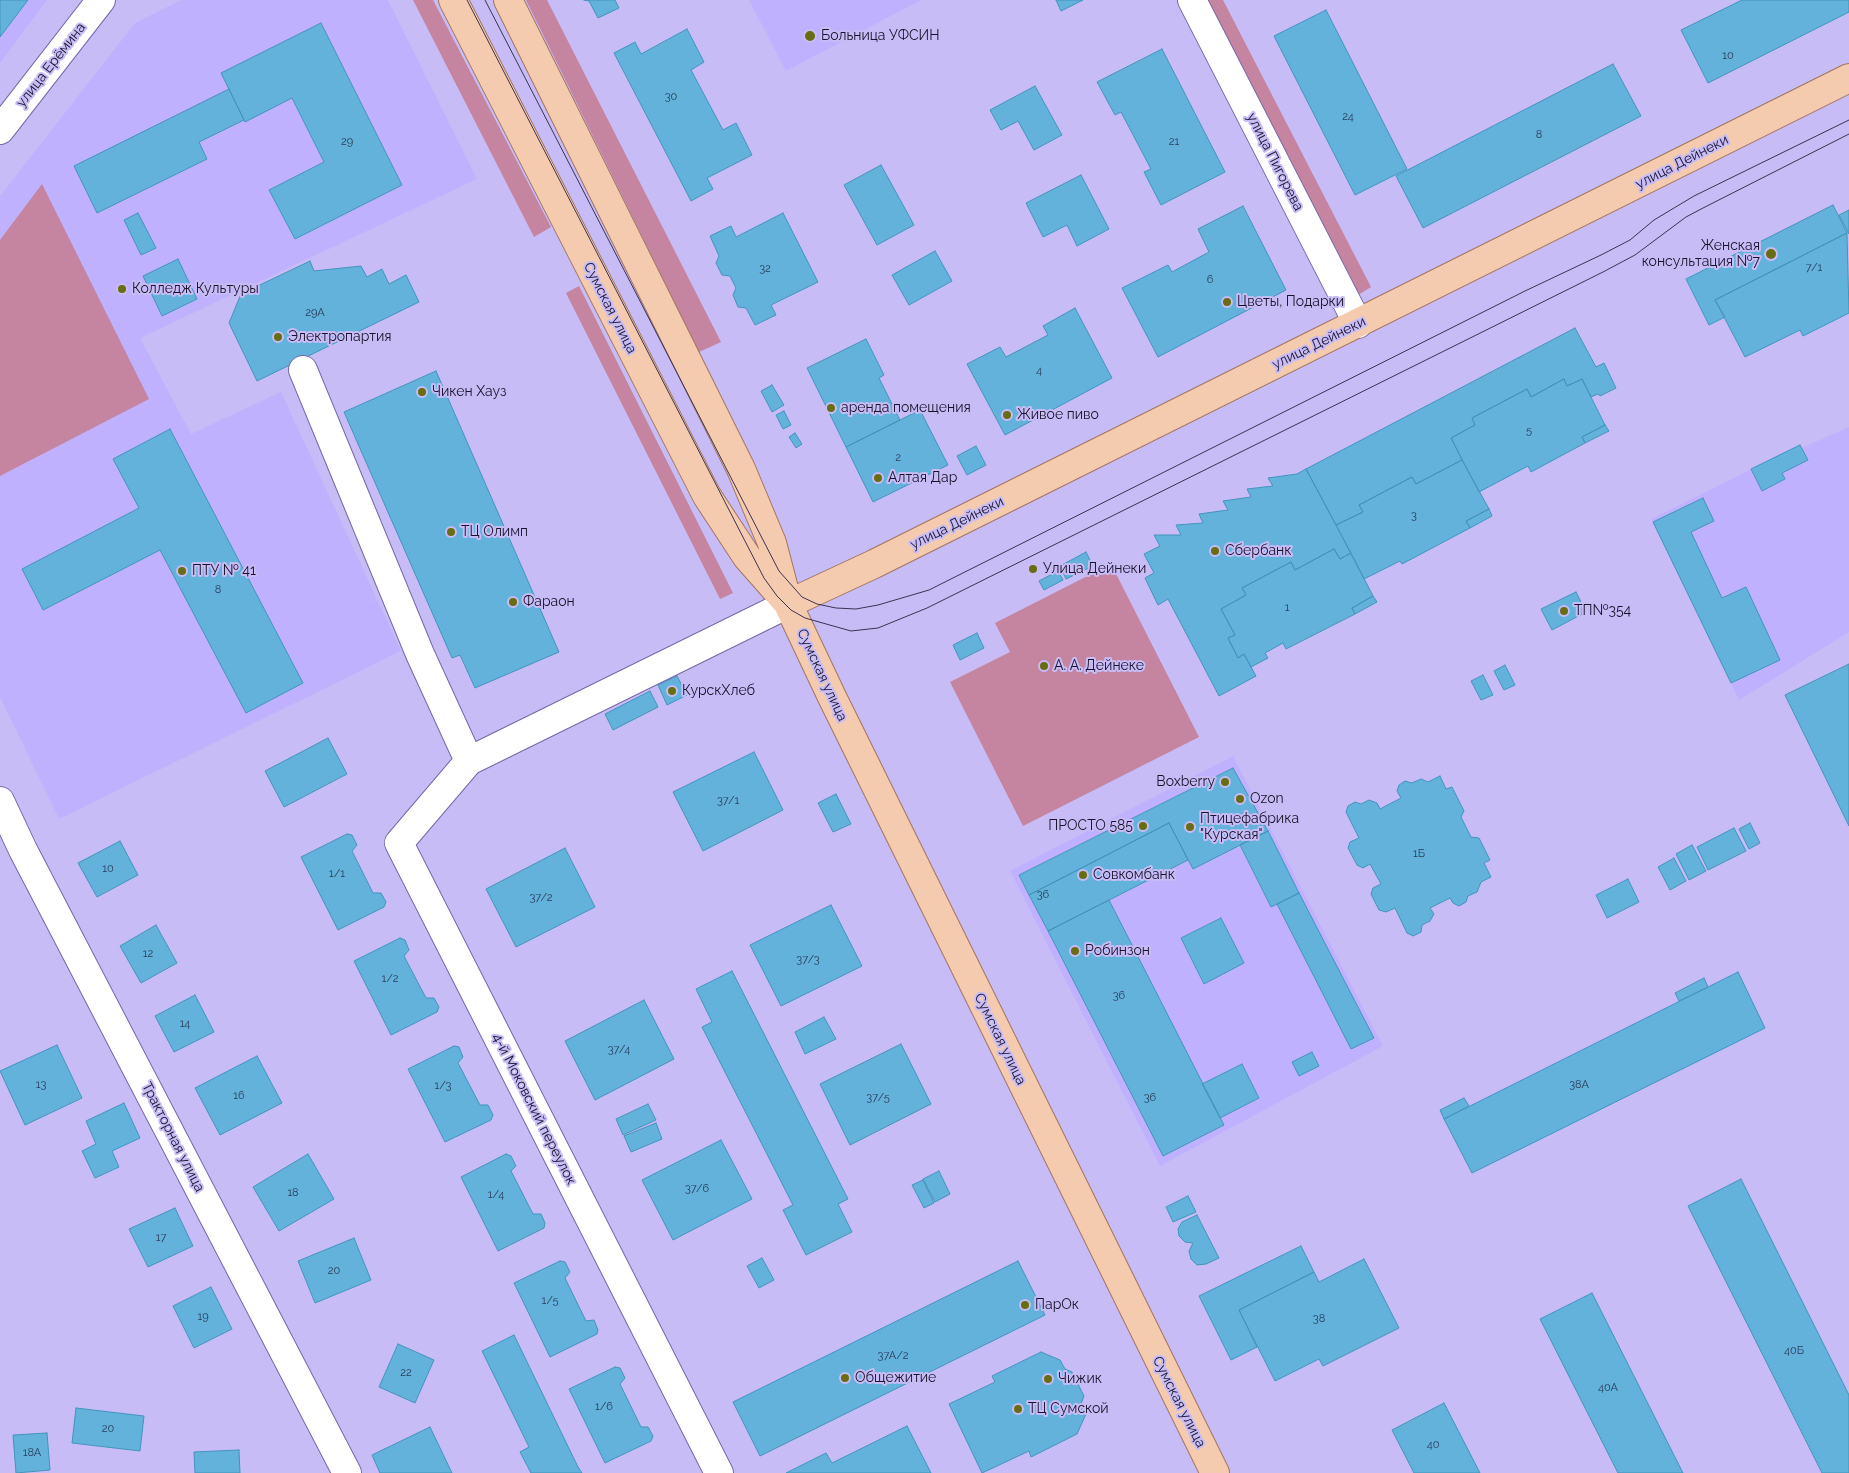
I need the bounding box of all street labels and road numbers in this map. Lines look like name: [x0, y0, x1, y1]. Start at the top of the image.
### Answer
street label: улица Ерёмина: [13, 19, 89, 111]
street label: улица Пигорева: [1243, 110, 1307, 214]
street label: улица Дейнеки: [1633, 131, 1731, 193]
street label: Сумская улица: [580, 260, 640, 356]
street label: улица Дейнеки: [1269, 313, 1369, 373]
street label: улица Дейнеки: [907, 493, 1007, 553]
street label: Сумская улица: [793, 626, 851, 724]
street label: Сумская улица: [971, 990, 1029, 1088]
street label: 4-й Моковский переулок: [488, 1030, 580, 1188]
street label: Тракторная улица: [138, 1079, 208, 1195]
street label: Сумская улица: [1149, 1354, 1209, 1450]

